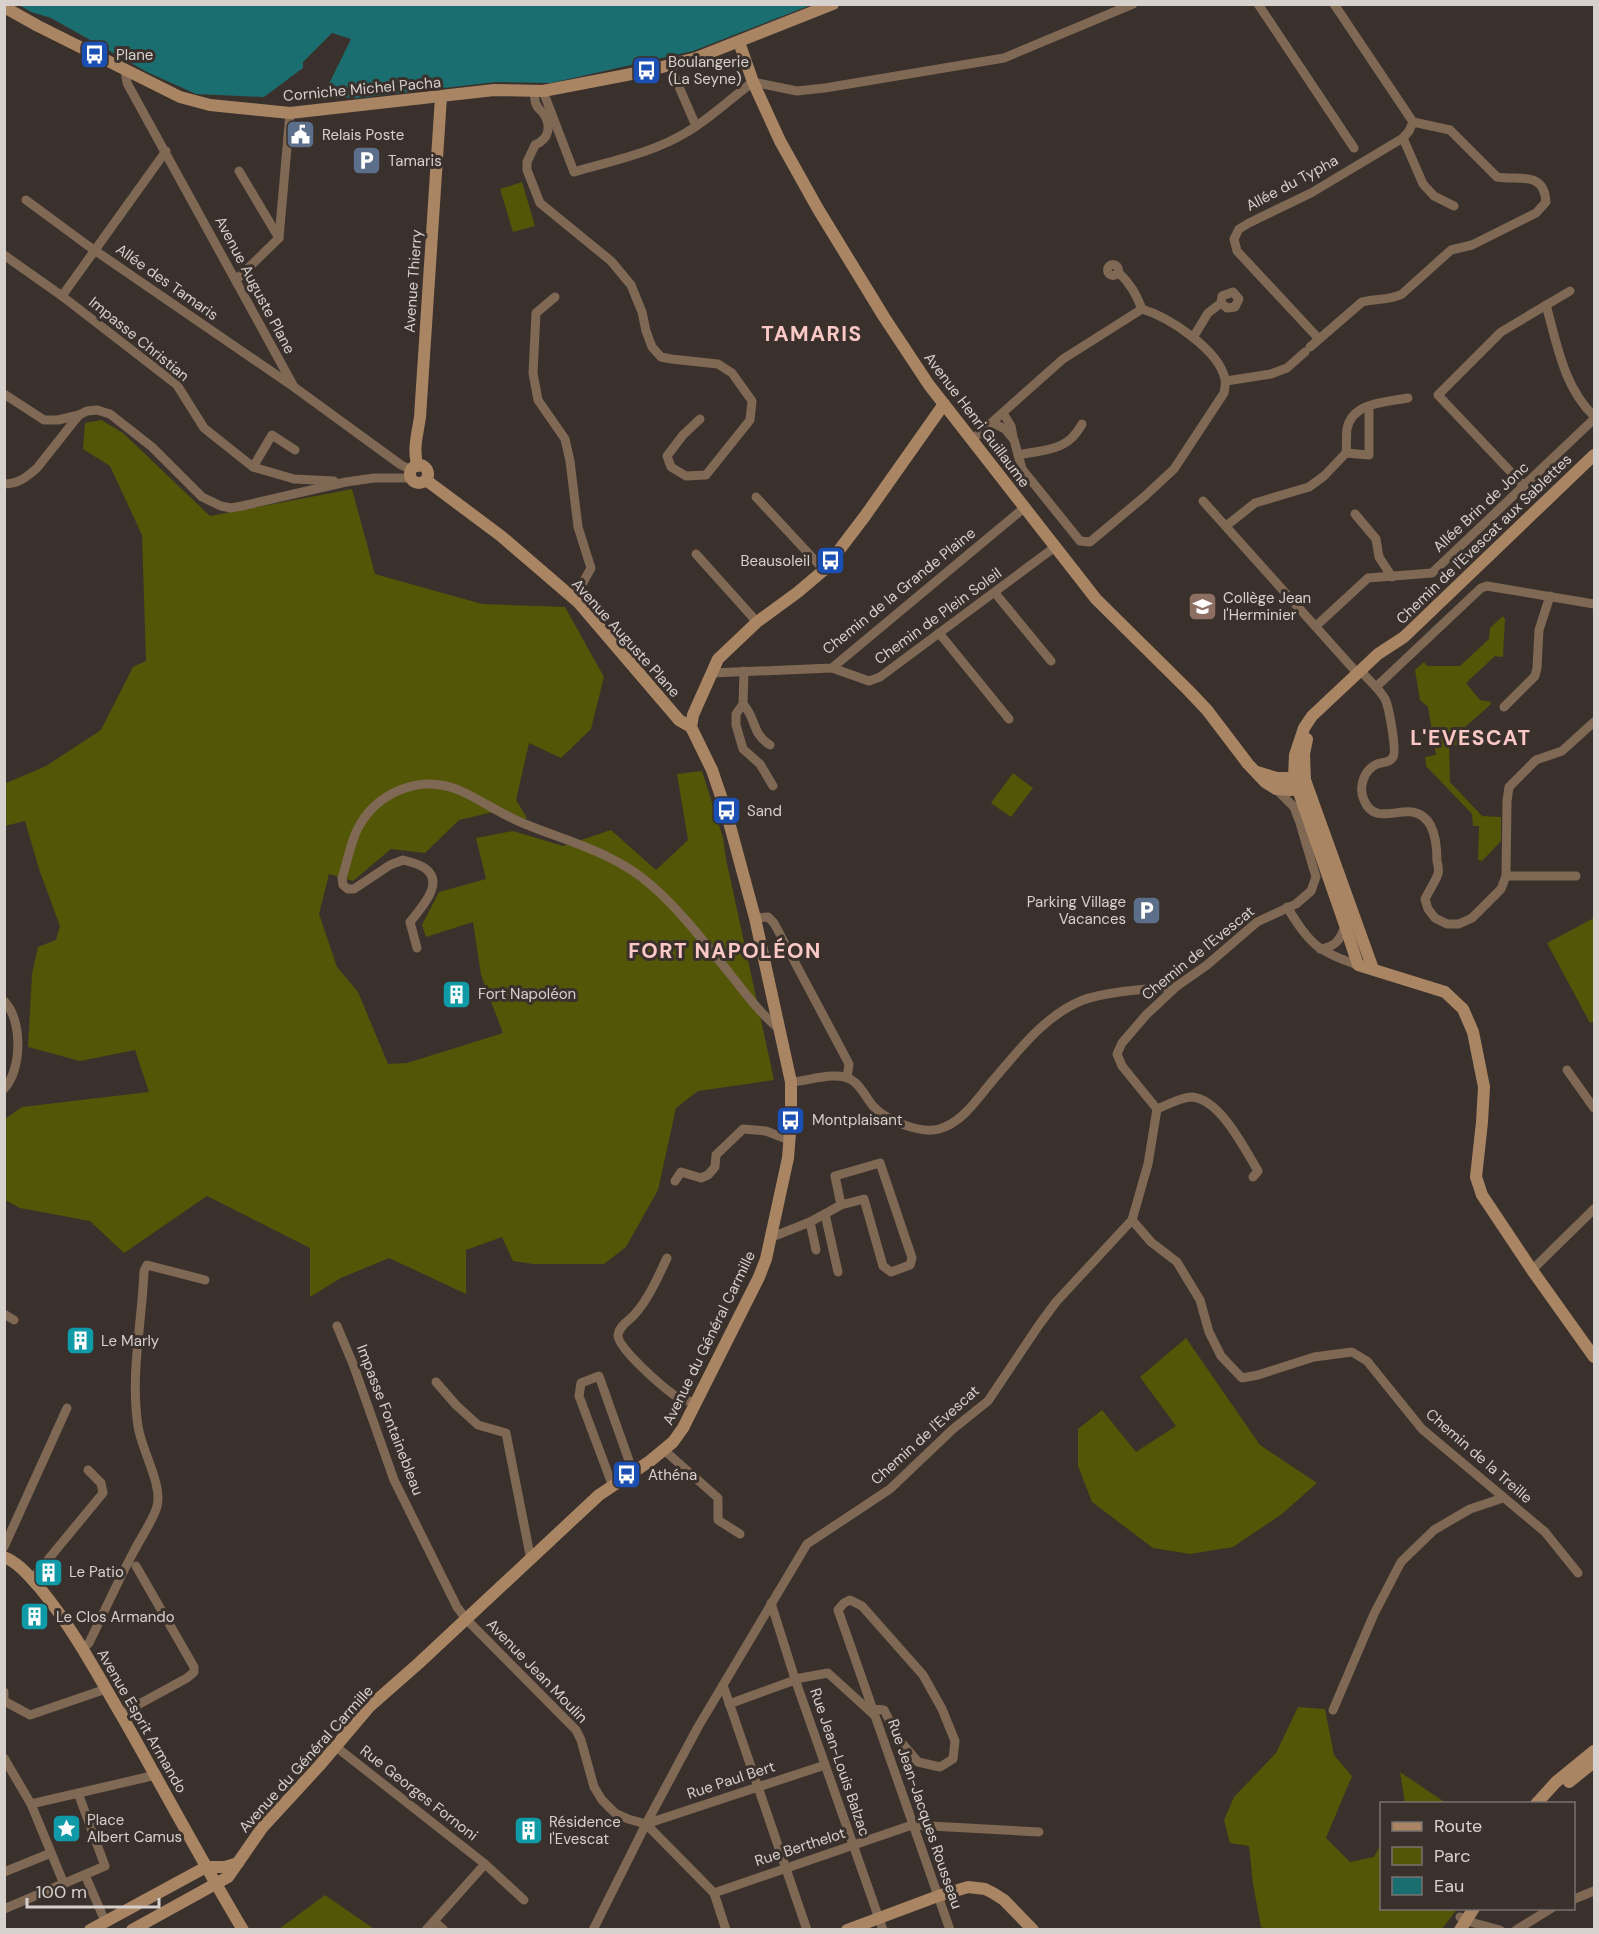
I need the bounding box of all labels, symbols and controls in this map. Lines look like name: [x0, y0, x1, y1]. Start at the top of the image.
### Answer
bus stop icon: Plane: [79, 39, 111, 71]
place label: Plane: [116, 45, 153, 65]
place label: Boulangerie (La Seyne): [668, 52, 749, 89]
bus stop icon: Boulangerie (La Seyne): [631, 55, 663, 87]
street label: Corniche Michel Pacha: [282, 72, 442, 106]
public building icon: Relais Poste: [285, 119, 317, 151]
place label: Relais Poste: [322, 125, 404, 145]
parking icon: Tamaris: [351, 145, 383, 177]
street label: Allée du Typha: [1242, 150, 1342, 216]
place label: Tamaris: [388, 151, 442, 171]
street label: Avenue Auguste Plane: [210, 213, 300, 357]
street label: Avenue Thierry: [399, 228, 427, 333]
street label: Allée des Tamaris: [112, 239, 222, 325]
street label: Impasse Christian: [85, 292, 193, 386]
district label: TAMARIS: [761, 320, 863, 348]
street label: Avenue Henri Guillaume: [920, 348, 1034, 492]
street label: Chemin de l'Evescat aux Sablettes: [1392, 449, 1576, 629]
street label: Allée Brin de Jonc: [1429, 457, 1533, 557]
street label: Chemin de la Grande Plaine: [818, 523, 980, 659]
bus stop icon: Beausoleil: [815, 545, 847, 577]
place label: Beausoleil: [740, 551, 810, 571]
street label: Chemin de Plein Soleil: [870, 563, 1006, 669]
street label: Avenue Auguste Plane: [567, 574, 685, 702]
place label: Collège Jean l'Herminier: [1223, 588, 1311, 625]
school or university icon: Collège Jean l'Herminier: [1186, 591, 1218, 623]
district label: L'EVESCAT: [1410, 724, 1532, 752]
bus stop icon: Sand: [710, 795, 742, 827]
place label: Sand: [747, 801, 782, 821]
place label: Parking Village Vacances: [1027, 892, 1126, 929]
parking icon: Parking Village Vacances: [1131, 895, 1163, 927]
street label: Chemin de l'Evescat: [1137, 901, 1259, 1005]
district label: FORT NAPOLÉON: [628, 937, 822, 965]
building icon: Fort Napoléon: [441, 978, 473, 1010]
place label: Fort Napoléon: [478, 984, 576, 1004]
bus stop icon: Montplaisant: [775, 1104, 807, 1136]
place label: Montplaisant: [812, 1110, 903, 1130]
street label: Avenue du Général Carmille: [658, 1247, 760, 1429]
building icon: Le Marly: [64, 1325, 96, 1357]
place label: Le Marly: [101, 1331, 160, 1351]
street label: Impasse Fontainebleau: [352, 1342, 428, 1498]
street label: Chemin de l'Evescat: [866, 1381, 984, 1489]
street label: Chemin de la Treille: [1421, 1404, 1537, 1508]
bus stop icon: Athéna: [611, 1459, 643, 1491]
place label: Athéna: [648, 1465, 697, 1485]
building icon: Le Patio: [32, 1556, 64, 1588]
place label: Le Patio: [69, 1562, 124, 1582]
building icon: Le Clos Armando: [19, 1601, 51, 1633]
place label: Le Clos Armando: [56, 1607, 175, 1627]
street label: Avenue Jean Moulin: [482, 1615, 592, 1727]
street label: Avenue Esprit Armando: [93, 1645, 192, 1797]
street label: Avenue du Général Carmille: [234, 1681, 378, 1837]
street label: Rue Jean-Louis Balzac: [805, 1685, 875, 1839]
street label: Rue Jean-Jacques Rousseau: [883, 1716, 967, 1912]
street label: Rue Georges Fornoni: [356, 1741, 482, 1845]
street label: Rue Paul Bert: [684, 1756, 778, 1804]
legend: [1380, 1802, 1575, 1910]
place label: Place Albert Camus: [87, 1810, 182, 1847]
place label: Résidence l'Evescat: [549, 1812, 621, 1849]
place icon: Place Albert Camus: [50, 1813, 82, 1845]
text: Route: [1434, 1814, 1482, 1838]
building icon: Résidence l'Evescat: [512, 1815, 544, 1847]
street label: Rue Berthelot: [752, 1823, 848, 1871]
text: Parc: [1434, 1844, 1470, 1868]
scale bar: [27, 1871, 159, 1909]
text: Eau: [1434, 1874, 1464, 1898]
text: 100 m: [36, 1880, 87, 1904]

